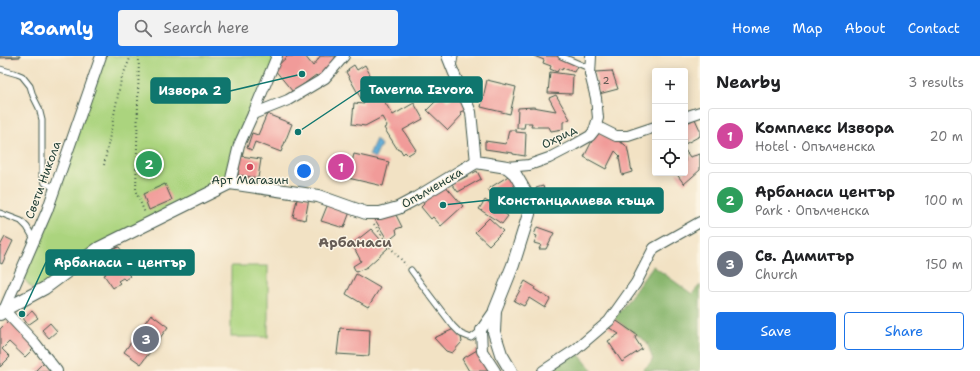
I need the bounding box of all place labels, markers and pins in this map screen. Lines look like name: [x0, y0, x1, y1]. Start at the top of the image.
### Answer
callout: Taverna Izvora: [361, 77, 482, 102]
callout: Извора 2: [151, 78, 230, 103]
pin: 2: [136, 149, 162, 179]
pin: 1: [328, 152, 354, 182]
marker: Арт Магазин: [245, 162, 255, 172]
place label: Арт Магазин: [211, 172, 289, 188]
callout: Констанцалиева къща: [490, 188, 663, 213]
callout: Арбанаси - център: [46, 250, 194, 275]
pin: 3: [133, 324, 159, 354]

